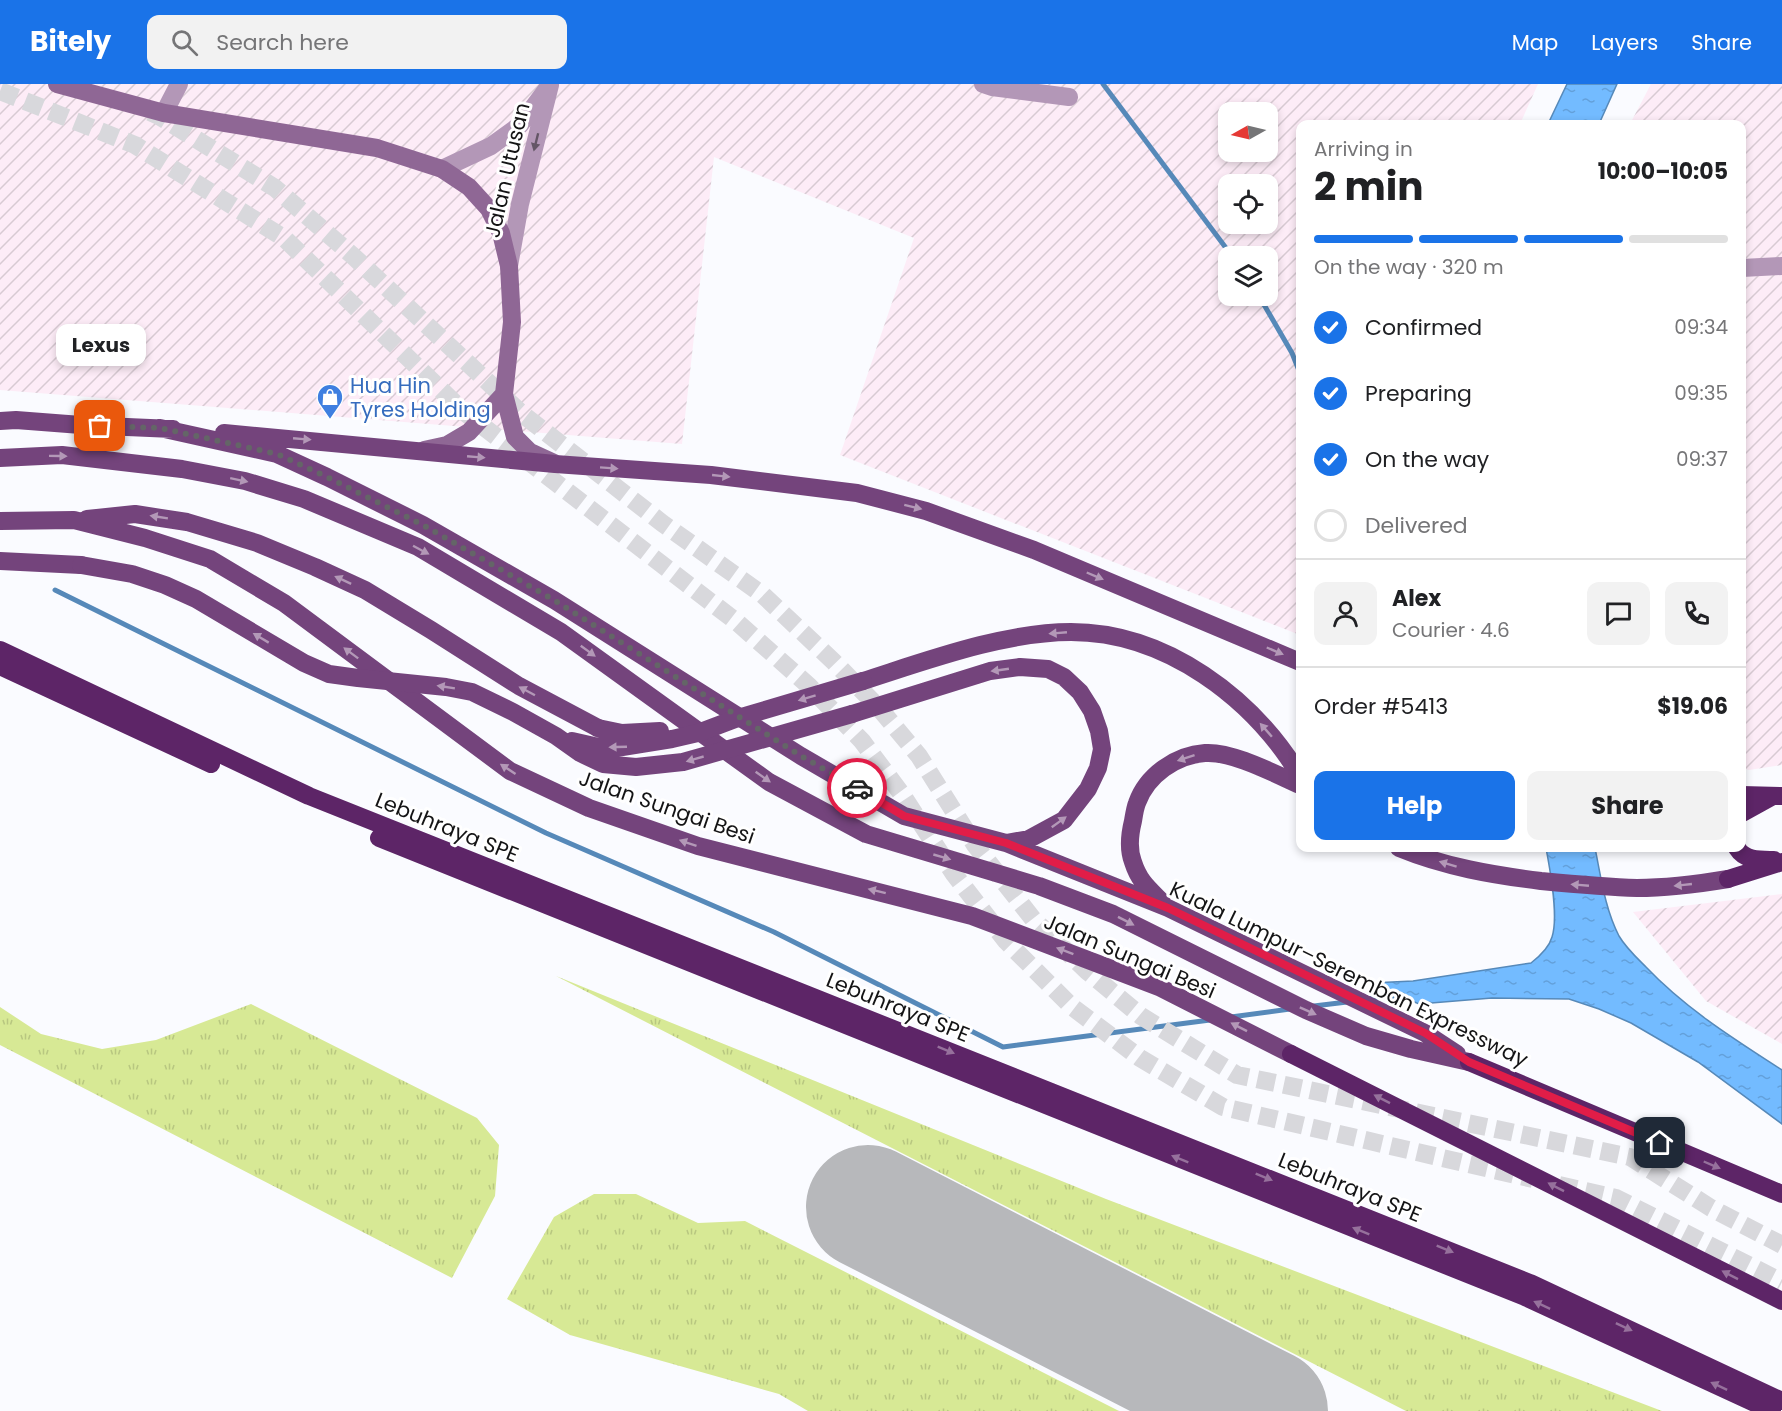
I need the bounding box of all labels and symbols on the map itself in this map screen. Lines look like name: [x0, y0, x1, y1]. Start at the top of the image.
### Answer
street label: Jalan Utusan: [477, 100, 537, 240]
north arrow: [1218, 102, 1278, 162]
one-way arrow: [531, 133, 541, 151]
callout: Lexus: [55, 324, 145, 366]
place label: Hua Hin Tyres Holding: [350, 371, 491, 424]
shop icon: Hua Hin Tyres Holding: [315, 382, 345, 420]
pin: [74, 400, 125, 451]
one-way arrow: [293, 434, 312, 444]
one-way arrow: [49, 451, 68, 461]
one-way arrow: [466, 452, 485, 462]
one-way arrow: [599, 463, 618, 473]
one-way arrow: [711, 471, 730, 481]
one-way arrow: [230, 476, 249, 485]
one-way arrow: [904, 503, 922, 513]
one-way arrow: [149, 513, 168, 522]
one-way arrow: [413, 545, 430, 555]
one-way arrow: [1086, 572, 1104, 581]
one-way arrow: [334, 575, 351, 584]
one-way arrow: [1049, 628, 1068, 638]
one-way arrow: [253, 632, 269, 643]
one-way arrow: [579, 645, 595, 657]
one-way arrow: [1266, 646, 1284, 656]
one-way arrow: [344, 647, 360, 659]
one-way arrow: [990, 665, 1009, 674]
one-way arrow: [436, 683, 455, 692]
one-way arrow: [519, 686, 536, 696]
one-way arrow: [798, 694, 816, 703]
one-way arrow: [1259, 722, 1272, 738]
one-way arrow: [608, 742, 627, 751]
one-way arrow: [1177, 754, 1195, 763]
one-way arrow: [686, 755, 704, 764]
courier: [827, 758, 887, 818]
one-way arrow: [500, 763, 516, 774]
street label: Jalan Sungai Besi: [575, 763, 759, 851]
one-way arrow: [754, 771, 770, 783]
street label: Lebuhraya SPE: [371, 785, 523, 869]
one-way arrow: [1051, 816, 1067, 828]
one-way arrow: [679, 837, 697, 847]
one-way arrow: [933, 853, 951, 862]
one-way arrow: [1439, 859, 1457, 868]
street label: Kuala Lumpur–Seremban Expressway: [1165, 874, 1533, 1074]
one-way arrow: [1571, 880, 1590, 890]
one-way arrow: [1674, 880, 1693, 890]
one-way arrow: [868, 886, 886, 896]
street label: Jalan Sungai Besi: [1040, 907, 1220, 1005]
one-way arrow: [1117, 916, 1134, 926]
one-way arrow: [1055, 946, 1073, 956]
street label: Lebuhraya SPE: [822, 965, 974, 1049]
one-way arrow: [1299, 1006, 1316, 1015]
one-way arrow: [1230, 1023, 1247, 1032]
one-way arrow: [938, 1046, 956, 1056]
one-way arrow: [1373, 1095, 1390, 1104]
pin: [1634, 1117, 1685, 1168]
street label: Lebuhraya SPE: [1274, 1145, 1426, 1229]
one-way arrow: [1171, 1154, 1189, 1163]
one-way arrow: [1704, 1160, 1722, 1170]
one-way arrow: [1255, 1173, 1273, 1182]
one-way arrow: [1547, 1182, 1564, 1192]
one-way arrow: [1352, 1226, 1370, 1235]
one-way arrow: [1436, 1245, 1454, 1255]
one-way arrow: [1721, 1270, 1738, 1280]
one-way arrow: [1533, 1300, 1550, 1309]
one-way arrow: [1615, 1323, 1633, 1333]
one-way arrow: [1710, 1382, 1727, 1391]

